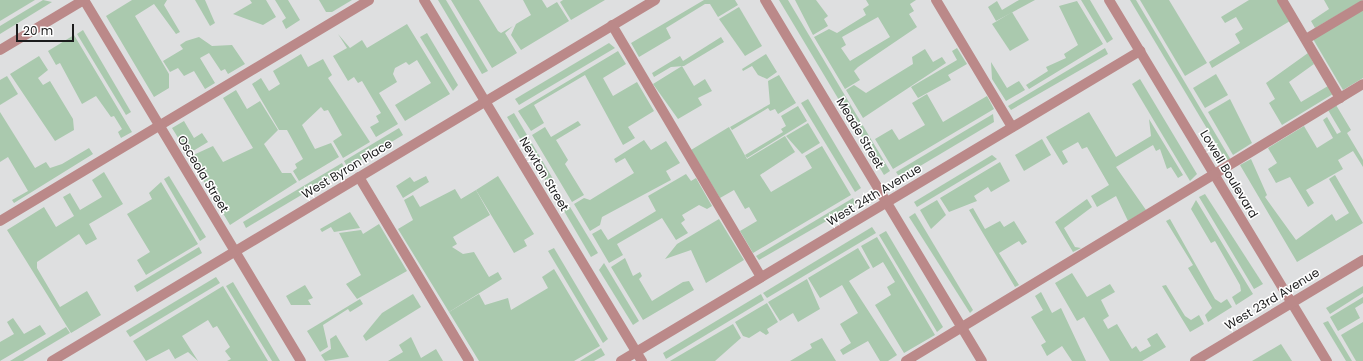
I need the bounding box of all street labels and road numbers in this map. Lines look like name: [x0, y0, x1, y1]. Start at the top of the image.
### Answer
street label: Meade Street: [833, 95, 887, 171]
street label: Lowell Boulevard: [1197, 128, 1261, 220]
street label: Osceola Street: [174, 133, 232, 215]
street label: Newton Street: [516, 134, 572, 214]
street label: West Byron Place: [299, 136, 395, 202]
street label: West 24th Avenue: [824, 161, 924, 229]
street label: West 23rd Avenue: [1222, 265, 1322, 333]

